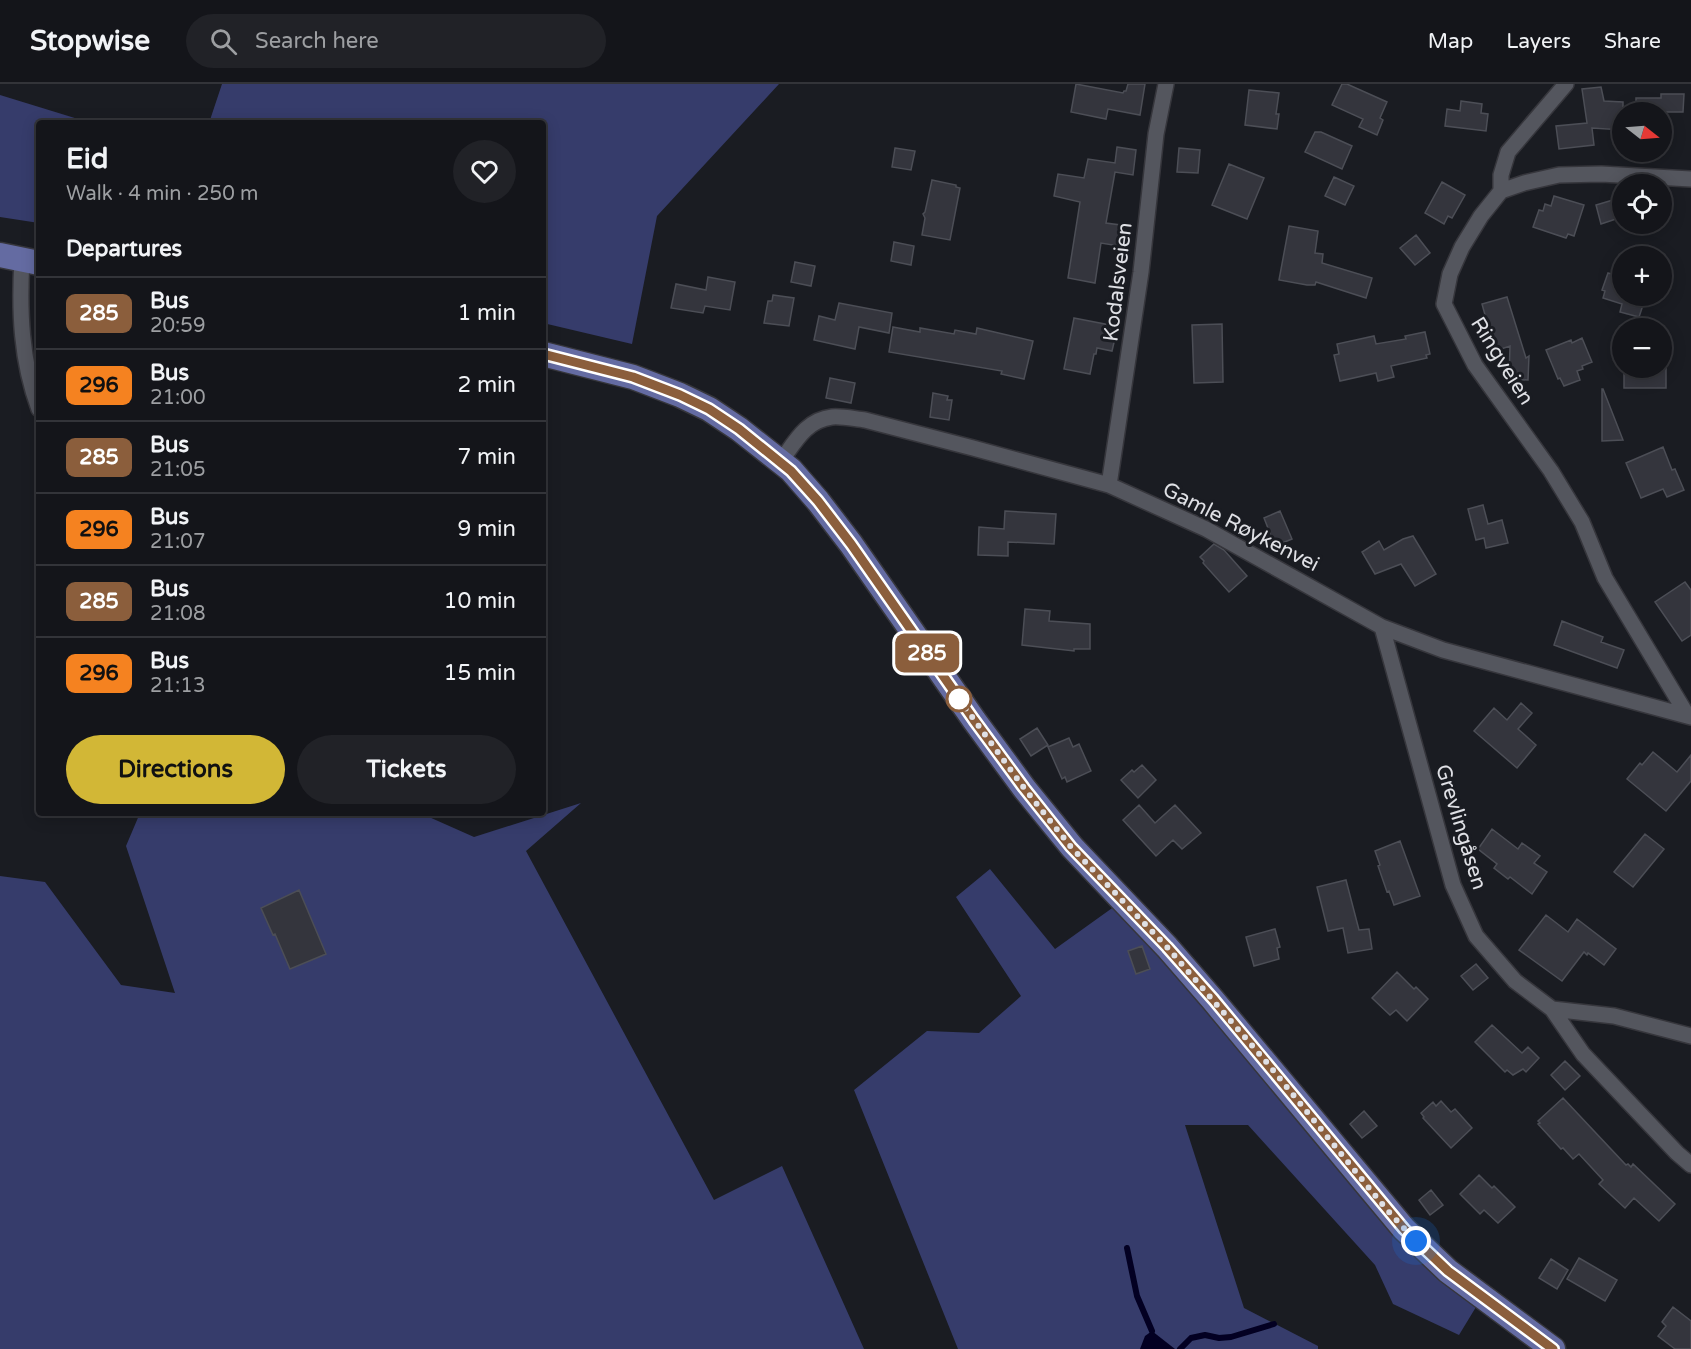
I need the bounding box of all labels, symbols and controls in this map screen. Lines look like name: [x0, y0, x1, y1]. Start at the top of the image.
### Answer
search box: [186, 14, 606, 68]
text: Stopwise: [30, 24, 150, 58]
icon: search: [207, 25, 240, 58]
text: Search here: [255, 28, 379, 54]
text: Map: [1428, 29, 1473, 54]
text: Layers: [1506, 29, 1571, 54]
text: Share: [1604, 29, 1661, 54]
north arrow: [1612, 102, 1672, 162]
map controls: [1612, 102, 1672, 378]
button: heart: [453, 140, 516, 203]
text: Eid: [66, 142, 109, 176]
button: locate: [1612, 174, 1672, 234]
text: Walk · 4 min · 250 m: [66, 182, 258, 206]
street label: Kodalsveien: [1098, 221, 1138, 343]
text: Departures: [66, 236, 182, 262]
button: +: [1612, 246, 1672, 306]
text: Bus: [150, 288, 189, 314]
text: 1 min: [457, 300, 516, 326]
text: 285: [79, 301, 119, 326]
street label: Ringveien: [1465, 312, 1539, 410]
text: 20:59: [150, 314, 205, 338]
button: −: [1612, 318, 1672, 378]
text: Bus: [150, 360, 189, 386]
text: 2 min: [457, 372, 516, 398]
text: 296: [79, 373, 119, 398]
text: 21:00: [150, 386, 205, 410]
text: Bus: [150, 432, 189, 458]
text: 7 min: [457, 444, 516, 470]
text: 285: [79, 445, 119, 470]
text: 21:05: [150, 458, 205, 482]
street label: Gamle Røykenvei: [1159, 477, 1323, 577]
text: Bus: [150, 504, 189, 530]
text: 9 min: [457, 516, 516, 542]
text: 296: [79, 517, 119, 542]
text: 21:07: [150, 530, 205, 554]
text: Bus: [150, 576, 189, 602]
text: 10 min: [444, 588, 516, 614]
text: 285: [79, 589, 119, 614]
text: 21:08: [150, 602, 205, 626]
line badge: 285: [892, 634, 962, 672]
text: 285: [907, 641, 947, 666]
text: Bus: [150, 648, 189, 674]
text: 15 min: [444, 660, 516, 686]
text: 296: [79, 661, 119, 686]
text: 21:13: [150, 674, 205, 698]
unlabelled marker: [946, 686, 972, 712]
button: Directions: [66, 735, 285, 804]
button: Tickets: [297, 735, 516, 804]
street label: Grevlingåsen: [1430, 761, 1492, 893]
your location: [1401, 1226, 1431, 1256]

